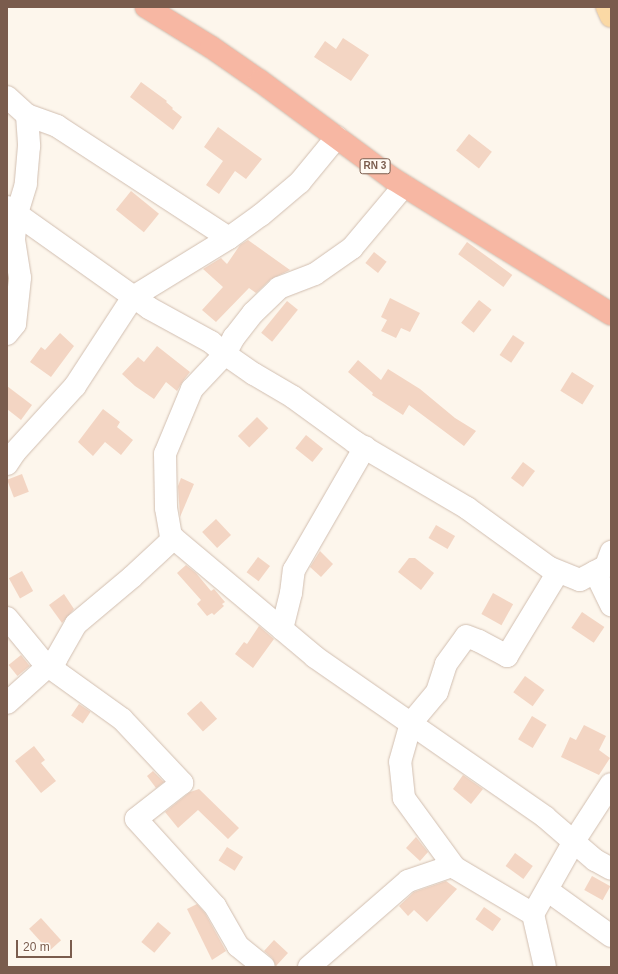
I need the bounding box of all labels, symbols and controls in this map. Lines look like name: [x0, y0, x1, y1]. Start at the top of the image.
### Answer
road number: RN 3: [359, 158, 391, 174]
scale bar: [18, 932, 74, 958]
text: 20 m: [23, 940, 50, 954]

